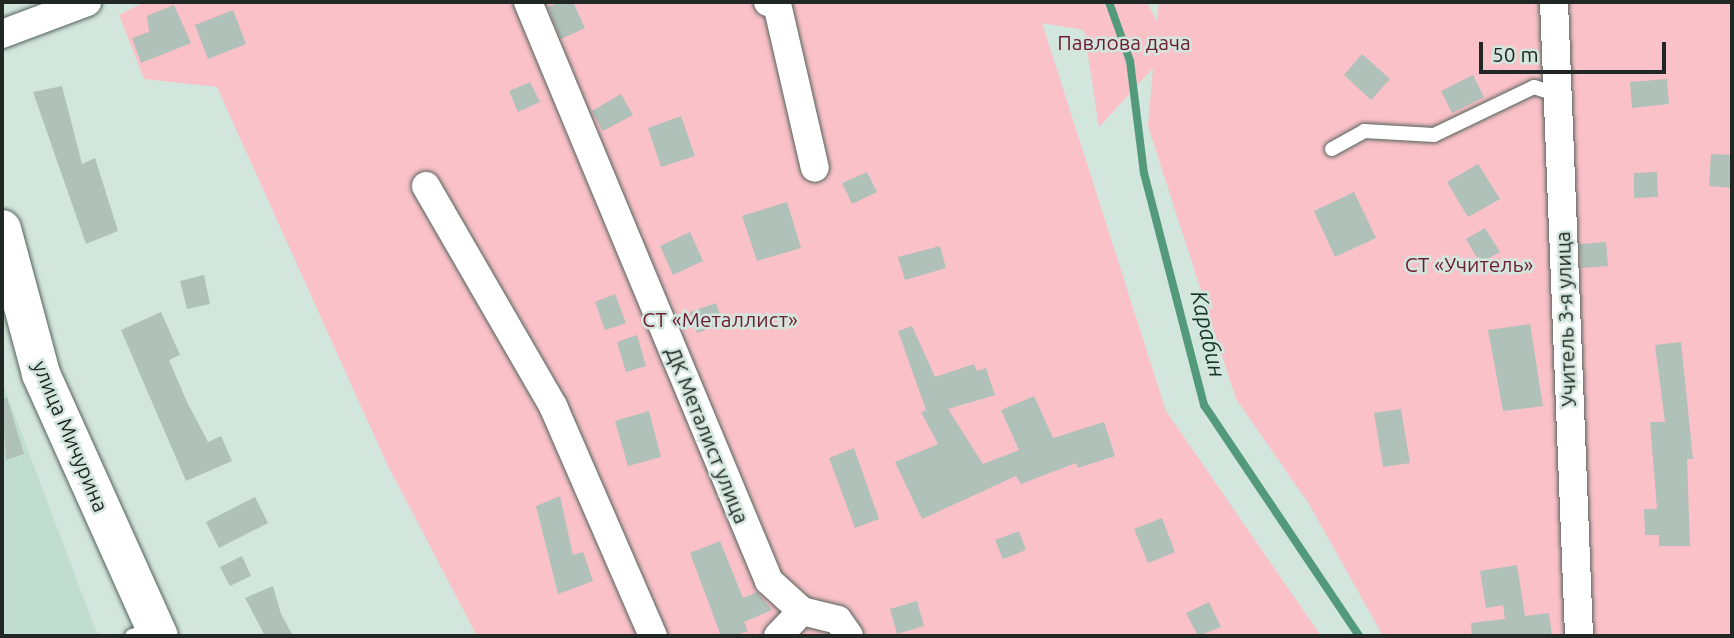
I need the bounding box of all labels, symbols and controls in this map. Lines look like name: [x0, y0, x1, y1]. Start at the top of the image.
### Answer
scale bar: [1482, 28, 1669, 72]
park label: Павлова дача: [1057, 29, 1191, 55]
text: 50 m: [1492, 42, 1539, 66]
street label: Учитель 3-я улица: [1549, 231, 1581, 407]
park label: СТ «Учитель»: [1405, 251, 1533, 277]
water label: Карабин: [1185, 288, 1231, 380]
park label: СТ «Металлист»: [642, 306, 798, 332]
street label: ДК Металист улица: [661, 343, 755, 527]
street label: улица Мичурина: [28, 357, 114, 515]

